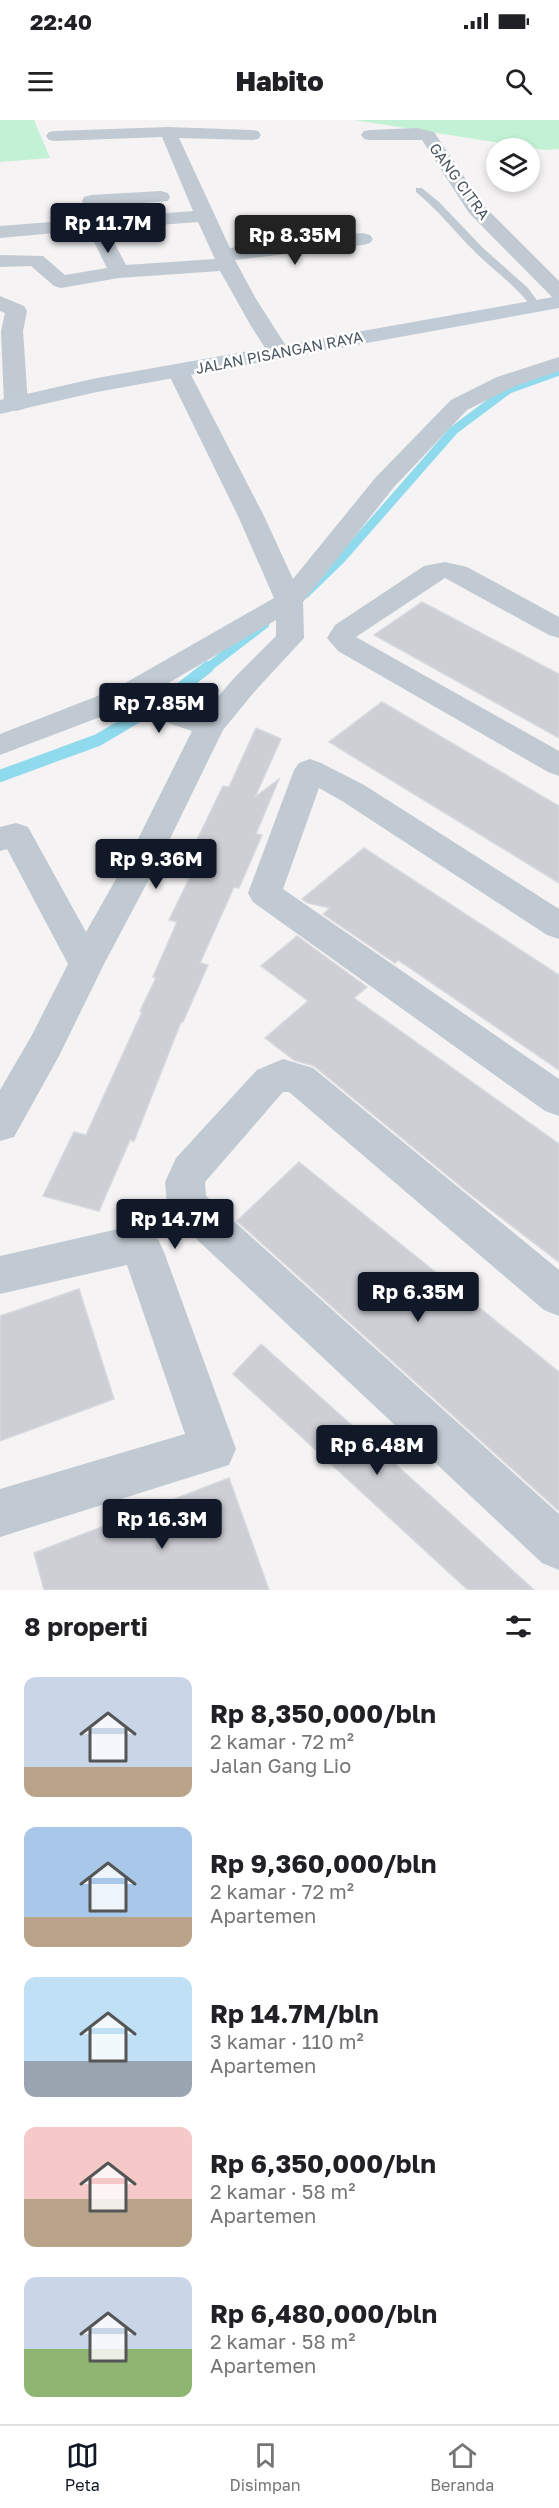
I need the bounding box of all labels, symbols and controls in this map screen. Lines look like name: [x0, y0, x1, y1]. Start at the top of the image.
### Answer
text: 22:40: [30, 8, 92, 35]
icon: menu: [24, 65, 57, 98]
text: Habito: [235, 65, 324, 97]
icon: search: [502, 65, 535, 98]
map controls: [486, 138, 540, 192]
button: layers: [486, 138, 540, 192]
street label: GANG CITRA: [426, 139, 494, 223]
pin: Rp 11.7M: [46, 203, 170, 254]
text: Rp 11.7M: [65, 210, 151, 234]
pin: Rp 8.35M: [233, 215, 357, 266]
text: Rp 8.35M: [249, 222, 341, 246]
street label: JALAN PISANGAN RAYA: [194, 327, 364, 377]
pin: Rp 7.85M: [97, 683, 221, 734]
text: Rp 7.85M: [113, 690, 205, 714]
pin: Rp 9.36M: [94, 839, 218, 890]
text: Rp 9.36M: [110, 846, 203, 870]
pin: Rp 14.7M: [113, 1199, 237, 1250]
text: Rp 14.7M: [130, 1206, 220, 1230]
pin: Rp 6.35M: [356, 1272, 480, 1323]
text: Rp 6.35M: [372, 1279, 464, 1303]
pin: Rp 6.48M: [315, 1425, 439, 1476]
text: Rp 6.48M: [330, 1432, 424, 1456]
pin: Rp 16.3M: [100, 1499, 224, 1550]
text: Rp 16.3M: [117, 1506, 207, 1530]
icon: filters: [502, 1610, 535, 1643]
text: 8 properti: [24, 1611, 148, 1642]
text: Rp 8,350,000/bln: [210, 1698, 436, 1729]
icon: home: [72, 1701, 144, 1773]
text: 2 kamar · 72 m²: [210, 1729, 354, 1753]
text: Jalan Gang Lio: [210, 1753, 351, 1777]
text: Rp 9,360,000/bln: [210, 1848, 437, 1879]
icon: home: [72, 1851, 144, 1923]
text: 2 kamar · 72 m²: [210, 1879, 354, 1903]
text: Apartemen: [210, 1903, 316, 1927]
text: Rp 14.7M/bln: [210, 1998, 379, 2029]
icon: home: [72, 2001, 144, 2073]
text: 3 kamar · 110 m²: [210, 2029, 364, 2053]
text: Apartemen: [210, 2053, 316, 2077]
text: Rp 6,350,000/bln: [210, 2148, 436, 2179]
icon: home: [72, 2151, 144, 2223]
text: 2 kamar · 58 m²: [210, 2179, 356, 2203]
text: Apartemen: [210, 2203, 316, 2227]
text: Rp 6,480,000/bln: [210, 2298, 437, 2329]
icon: home: [72, 2301, 144, 2373]
text: 2 kamar · 58 m²: [210, 2329, 356, 2353]
text: Apartemen: [210, 2353, 316, 2377]
tab: Peta: [65, 2439, 100, 2495]
tab: Disimpan: [230, 2439, 301, 2495]
tab: Beranda: [430, 2439, 494, 2495]

